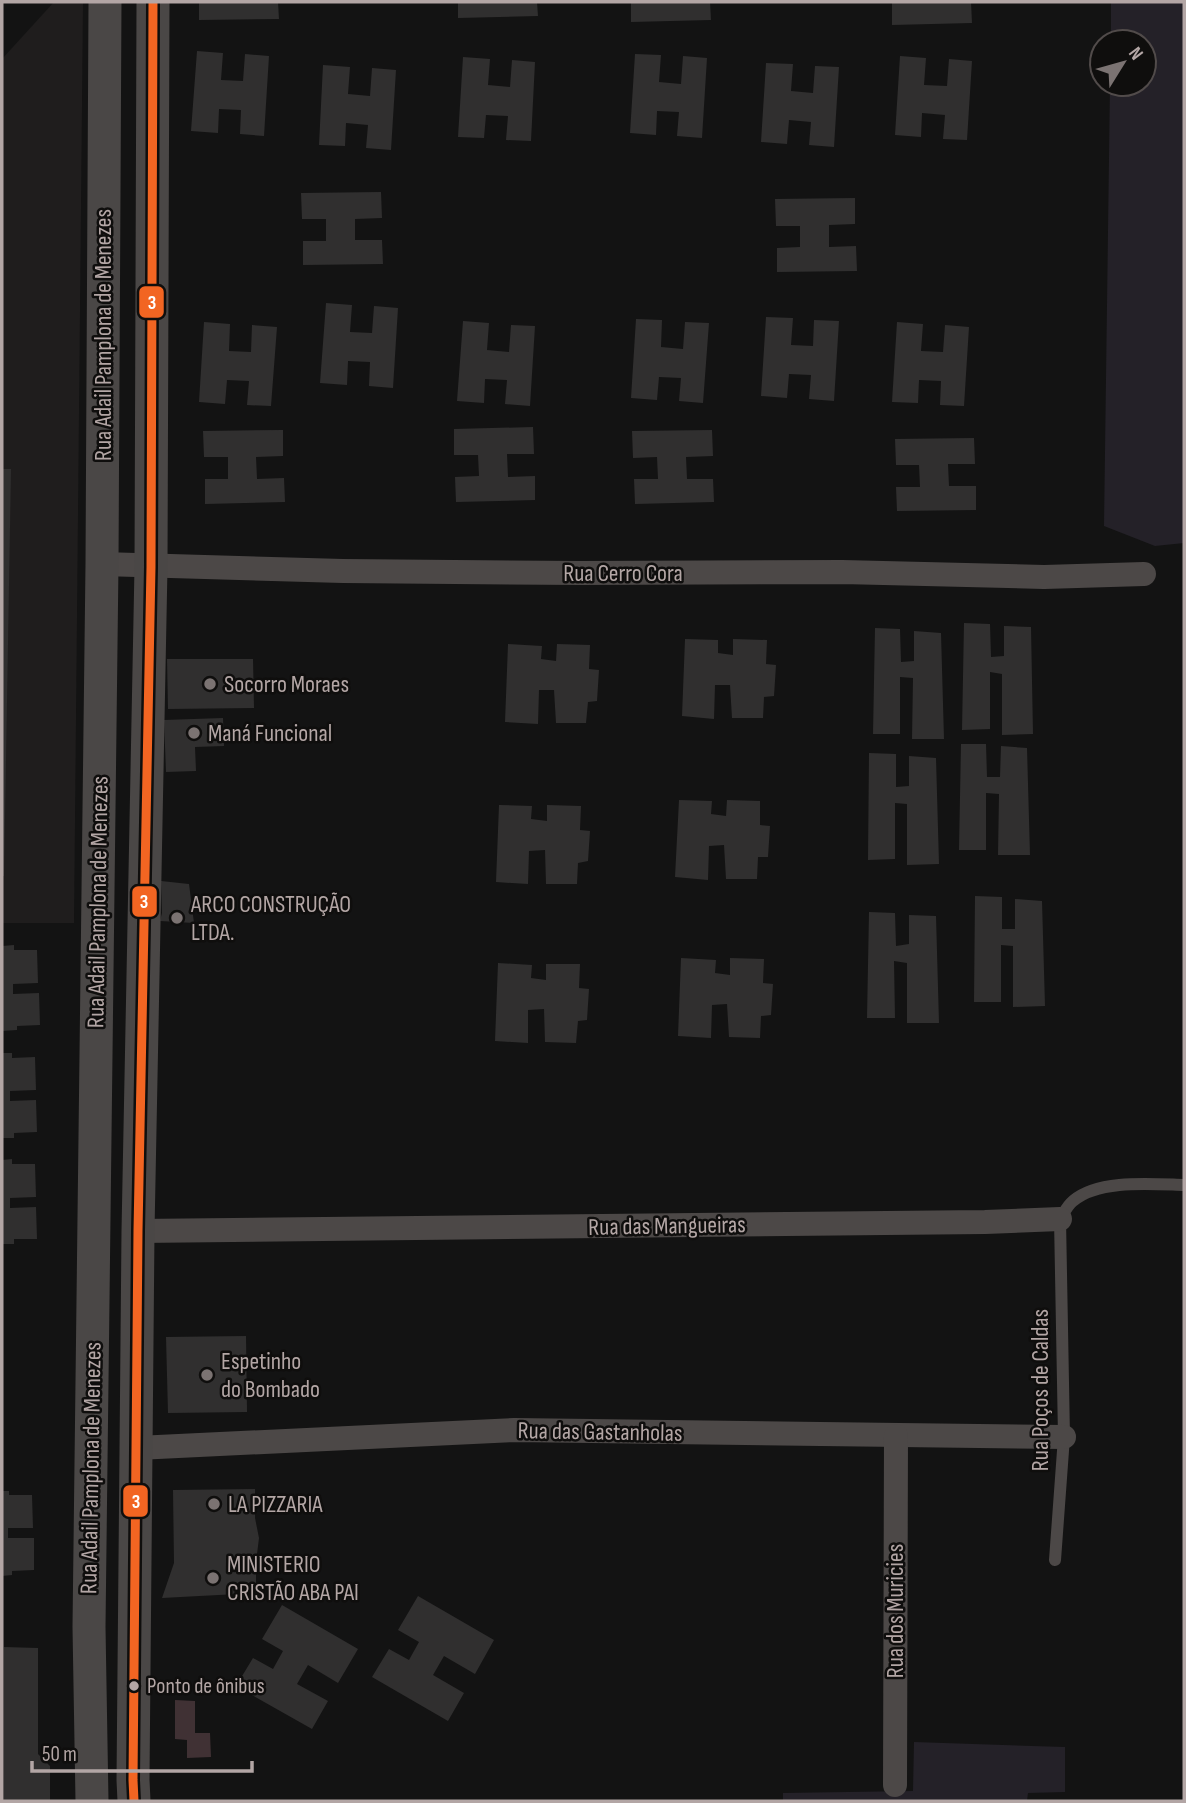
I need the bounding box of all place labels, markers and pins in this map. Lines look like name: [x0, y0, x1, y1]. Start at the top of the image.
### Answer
place label: Socorro Moraes: [224, 670, 349, 699]
marker: Socorro Moraes: [202, 676, 218, 692]
place label: Maná Funcional: [208, 719, 332, 748]
marker: Maná Funcional: [186, 725, 202, 741]
place label: ARCO CONSTRUÇÃO LTDA.: [190, 890, 351, 947]
marker: ARCO CONSTRUÇÃO LTDA.: [169, 910, 185, 926]
place label: Espetinho do Bombado: [221, 1347, 320, 1404]
marker: Espetinho do Bombado: [199, 1367, 215, 1383]
place label: LA PIZZARIA: [228, 1490, 323, 1519]
marker: LA PIZZARIA: [206, 1496, 222, 1512]
place label: MINISTERIO CRISTÃO ABA PAI: [227, 1550, 359, 1607]
marker: MINISTERIO CRISTÃO ABA PAI: [205, 1570, 221, 1586]
place label: Ponto de ônibus: [147, 1673, 265, 1700]
marker: Ponto de ônibus: [127, 1679, 141, 1693]

